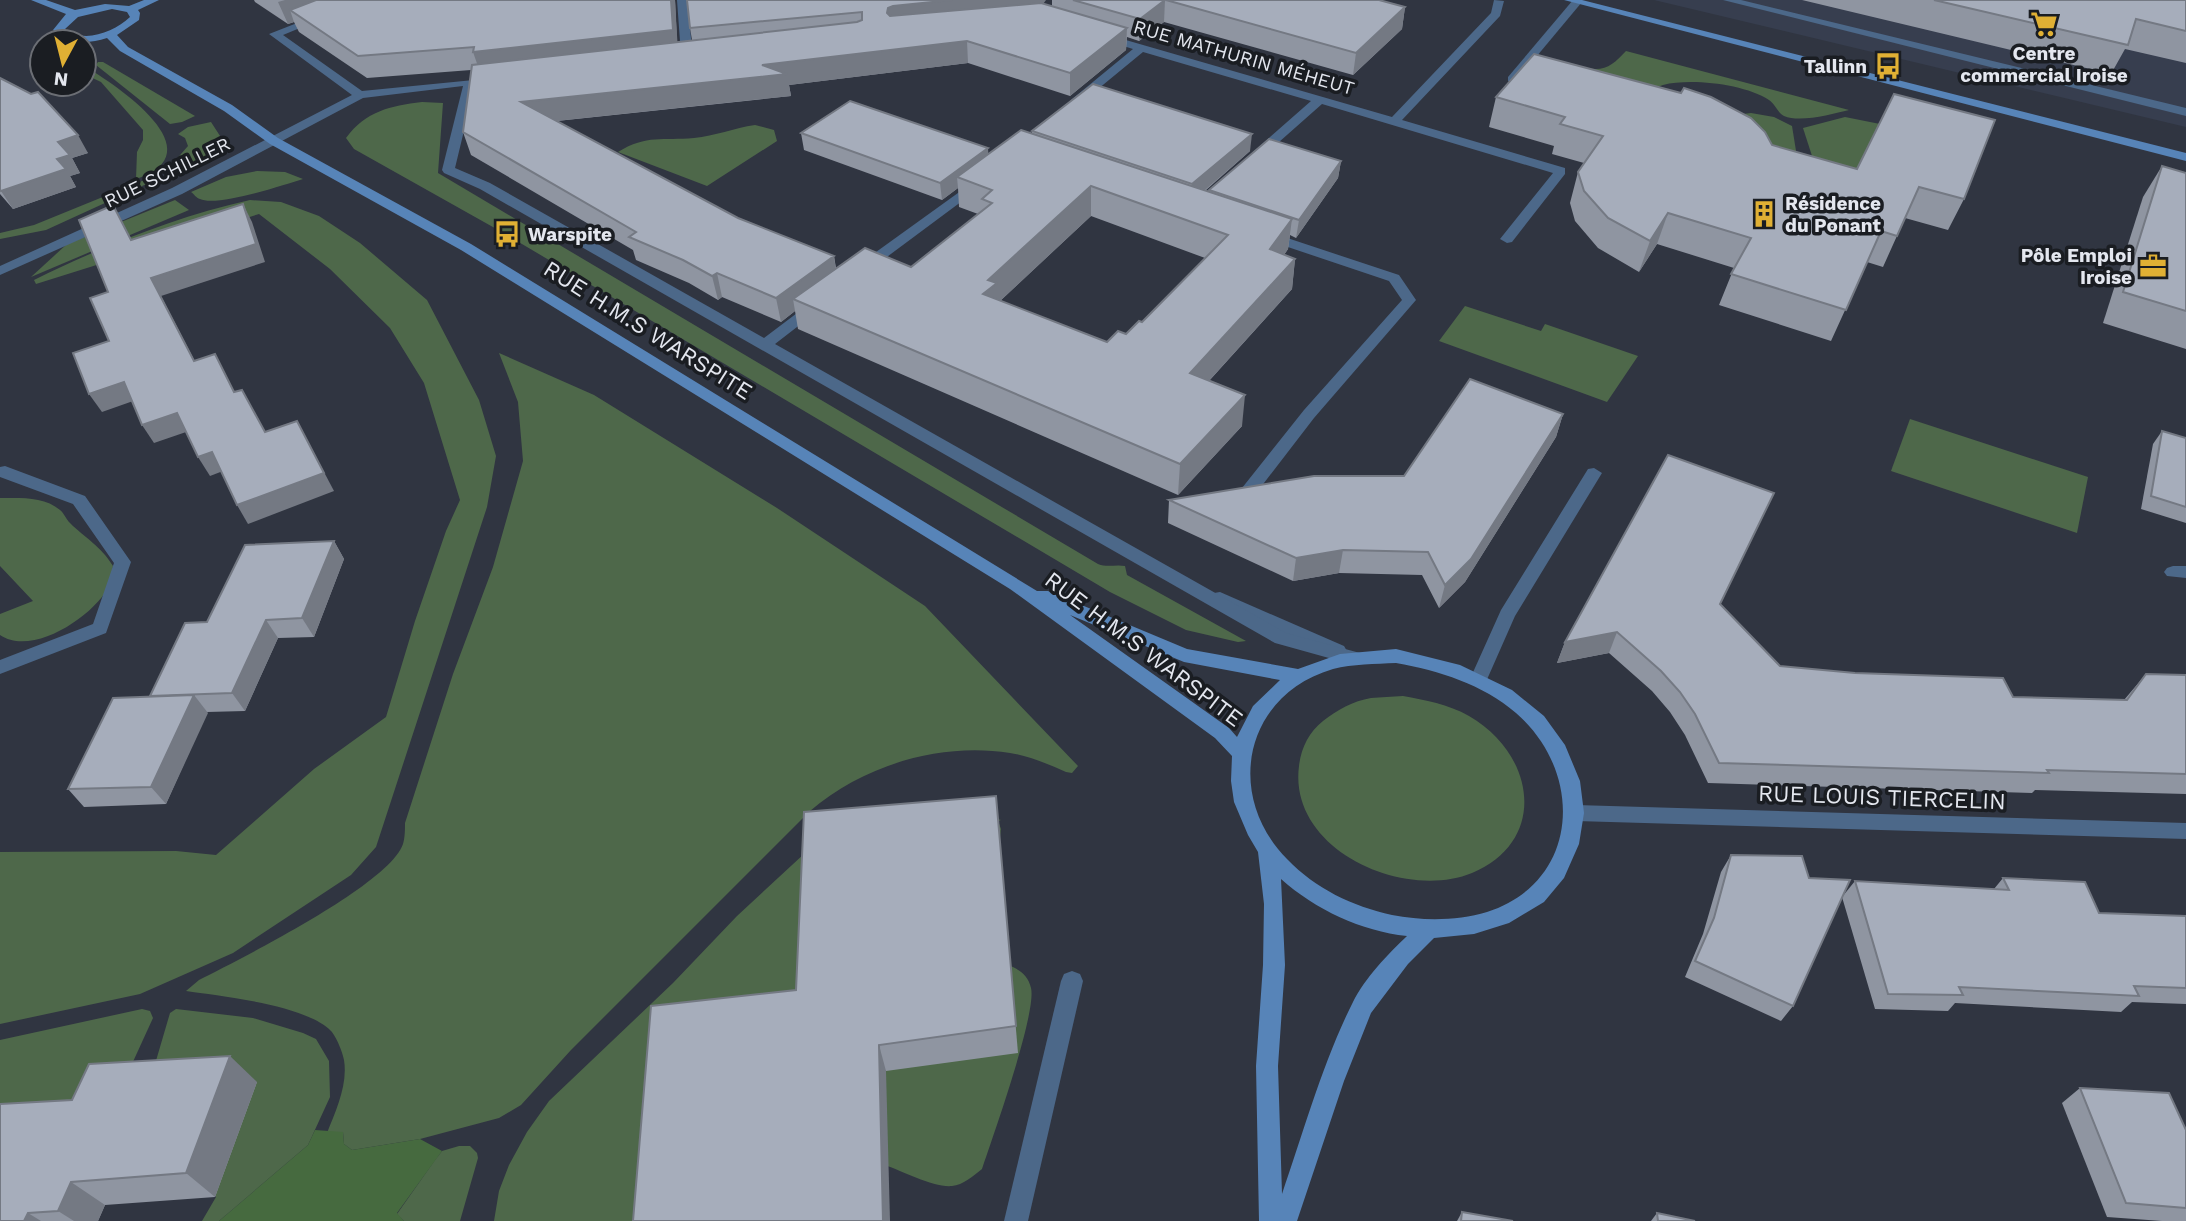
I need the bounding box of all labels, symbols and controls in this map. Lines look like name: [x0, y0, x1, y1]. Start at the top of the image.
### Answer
supermarket icon: Centre commercial Iroise: [2029, 9, 2059, 39]
street label: RUE MATHURIN MÉHEUT: [1131, 15, 1357, 100]
north arrow: [28, 28, 98, 98]
place label: Centre commercial Iroise: [1960, 42, 2128, 87]
bus stop icon: Tallinn: [1873, 51, 1903, 81]
place label: Tallinn: [1804, 55, 1867, 78]
text: N: [53, 67, 69, 92]
street label: RUE SCHILLER: [101, 132, 234, 213]
place label: Résidence du Ponant: [1785, 192, 1881, 237]
building icon: Résidence du Ponant: [1749, 199, 1779, 229]
bus stop icon: Warspite: [492, 219, 522, 249]
place label: Warspite: [528, 223, 612, 246]
place label: Pôle Emploi Iroise: [2021, 244, 2132, 289]
office icon: Pôle Emploi Iroise: [2138, 251, 2168, 281]
street label: RUE H.M.S WARSPITE: [539, 255, 757, 406]
street label: RUE H.M.S WARSPITE: [1039, 566, 1248, 733]
street label: RUE LOUIS TIERCELIN: [1758, 780, 2006, 815]

